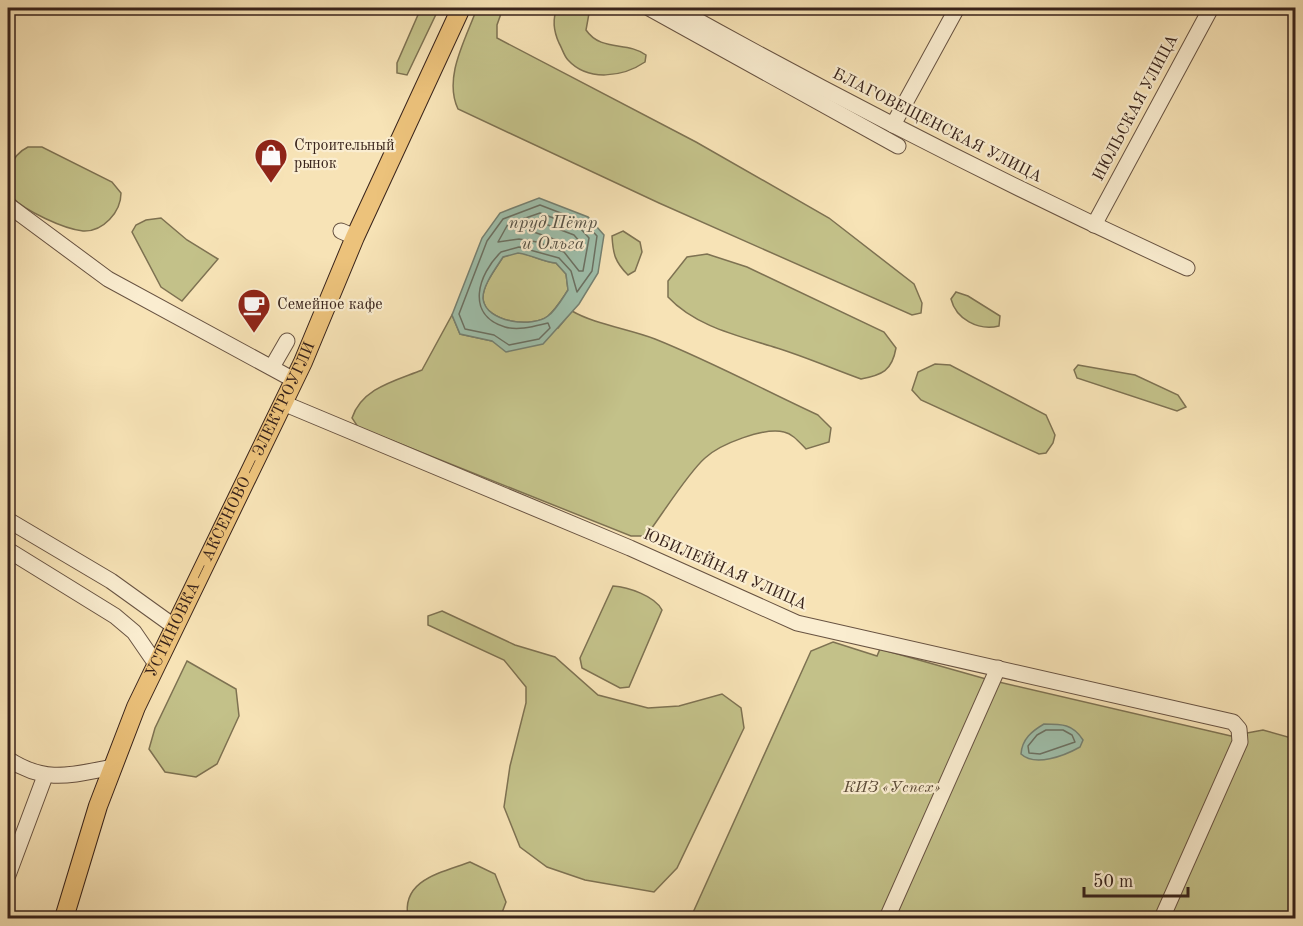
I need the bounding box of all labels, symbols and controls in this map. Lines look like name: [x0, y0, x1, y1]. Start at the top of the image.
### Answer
street label: ИЮЛЬСКАЯ УЛИЦА: [1091, 32, 1181, 184]
street label: БЛАГОВЕЩЕНСКАЯ УЛИЦА: [830, 66, 1044, 186]
shop icon: Строительный рынок: [253, 137, 289, 184]
place label: Строительный рынок: [294, 138, 395, 172]
water label: пруд Пётр и Ольга: [509, 214, 598, 253]
cafe icon: Семейное кафе: [236, 287, 272, 334]
place label: Семейное кафе: [277, 297, 383, 313]
street label: УСТИНОВКА — АКСЕНОВО — ЭЛЕКТРОУГЛИ: [144, 340, 318, 680]
street label: ЮБИЛЕЙНАЯ УЛИЦА: [641, 523, 811, 613]
park label: КИЗ «Успех»: [843, 780, 940, 796]
scale bar: [1084, 860, 1188, 898]
text: 50 m: [1093, 873, 1133, 891]

